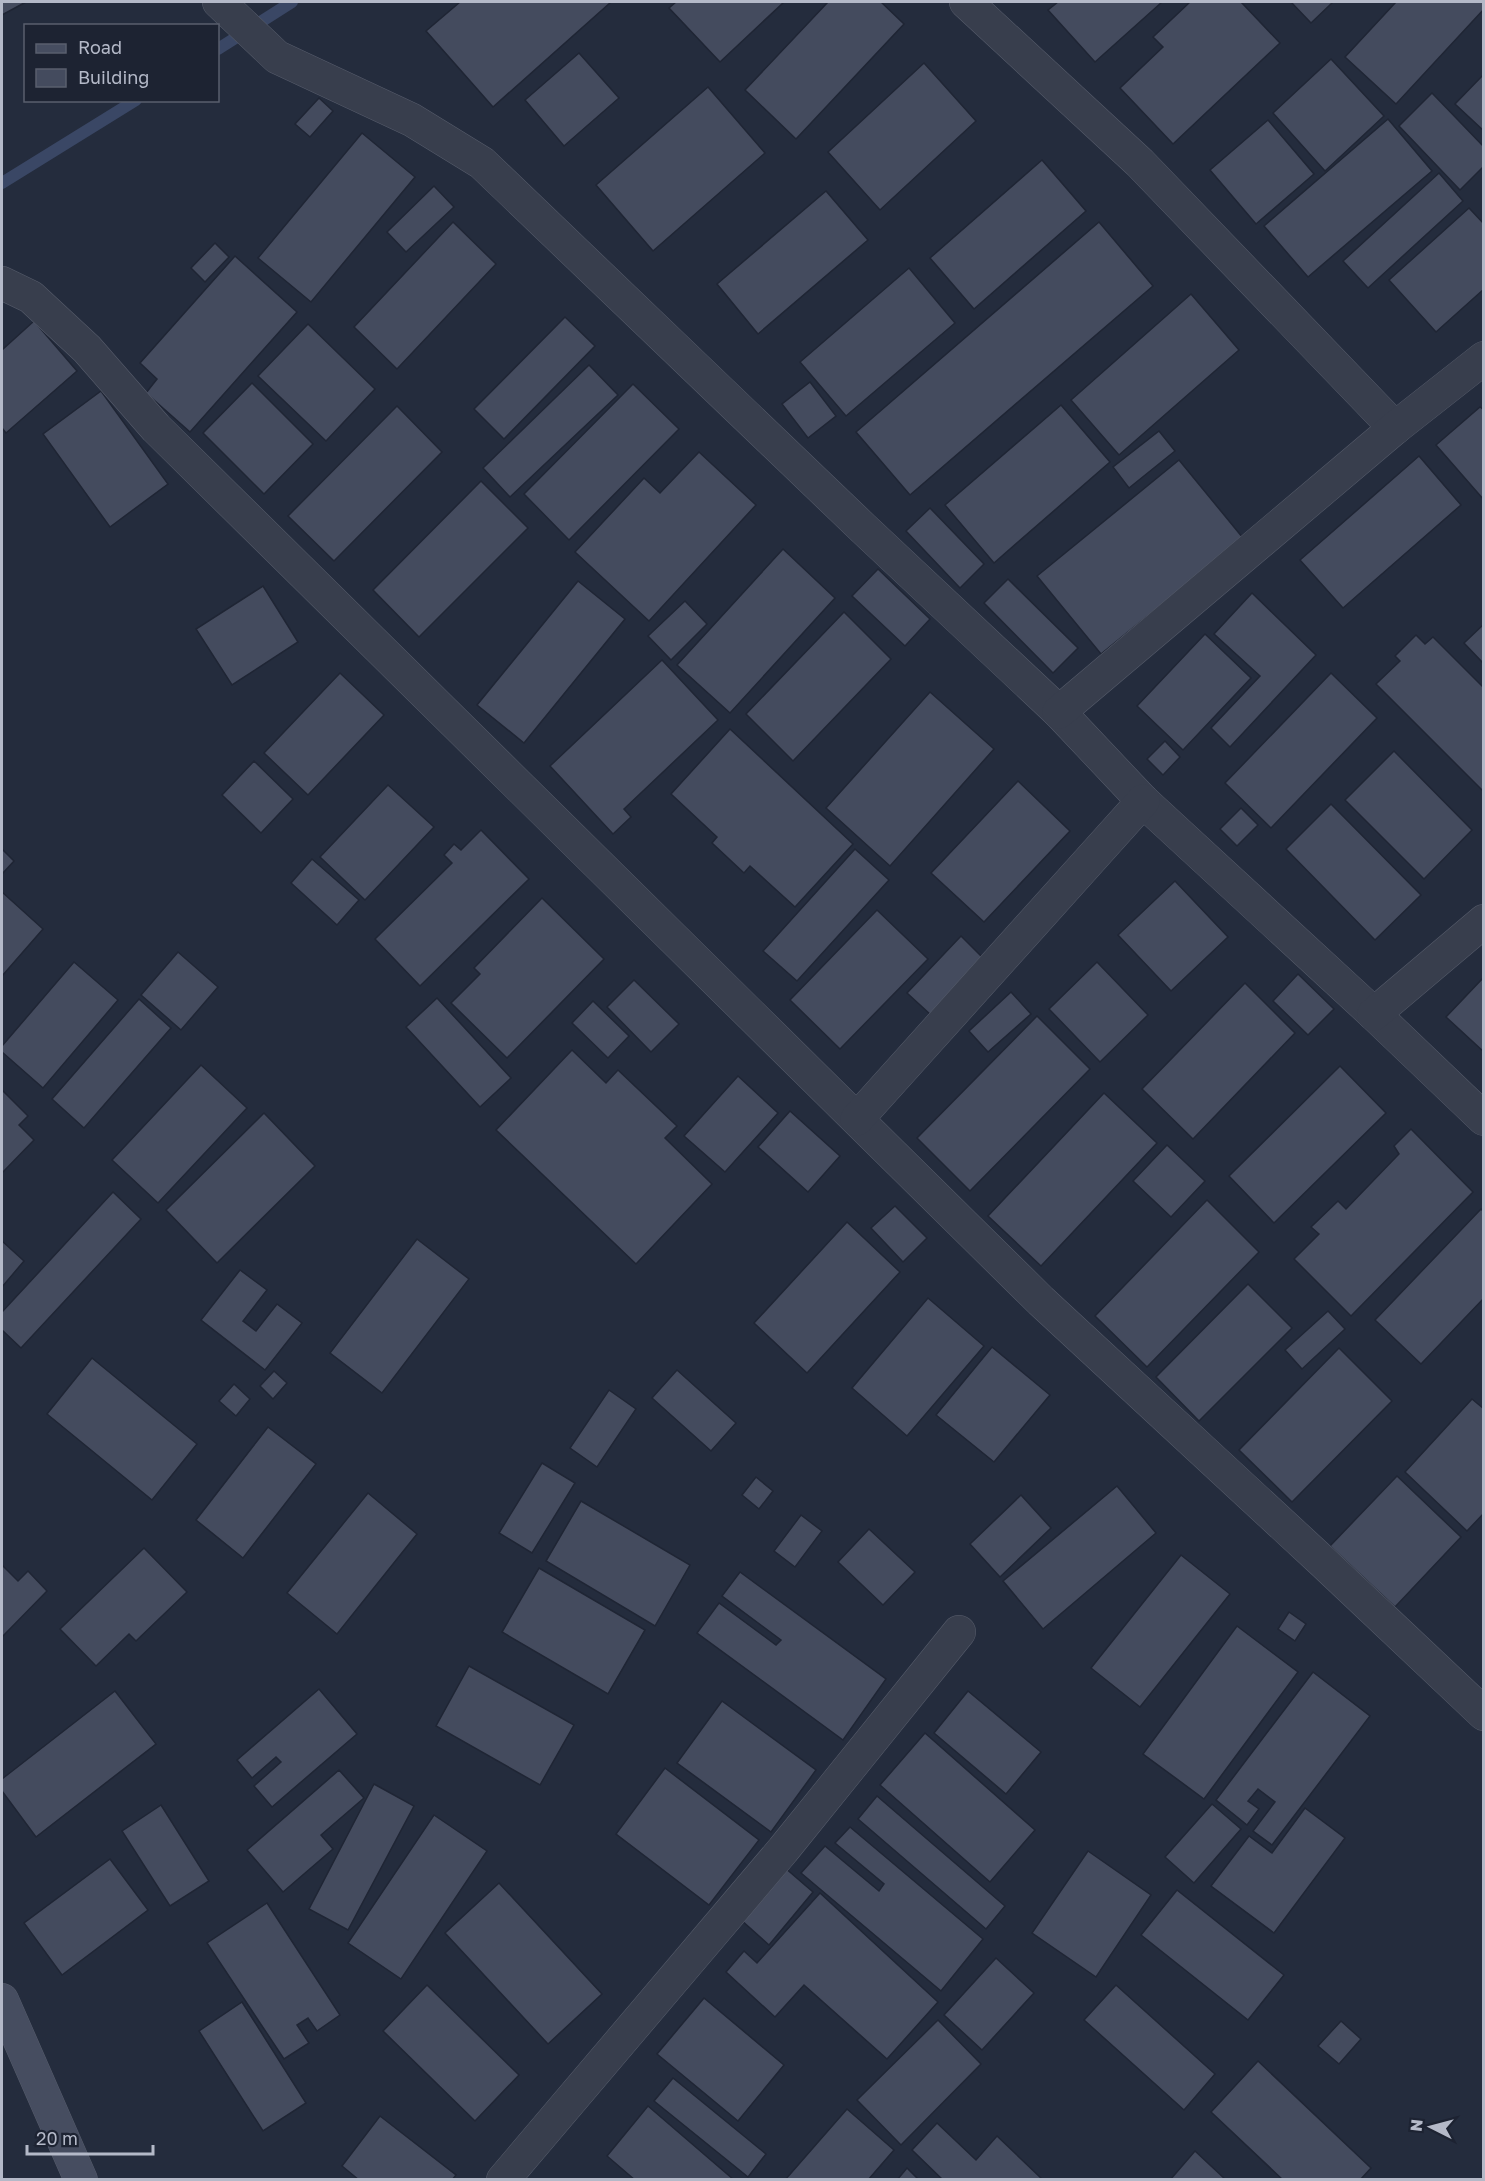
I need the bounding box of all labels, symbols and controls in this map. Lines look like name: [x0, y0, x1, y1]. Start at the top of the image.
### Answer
legend: [24, 24, 219, 102]
text: Road: [78, 36, 122, 58]
text: Building: [78, 66, 149, 88]
north arrow: [1401, 2097, 1461, 2157]
scale bar: [27, 2118, 153, 2156]
text: N: [1406, 2118, 1427, 2133]
text: 20 m: [36, 2127, 78, 2149]

